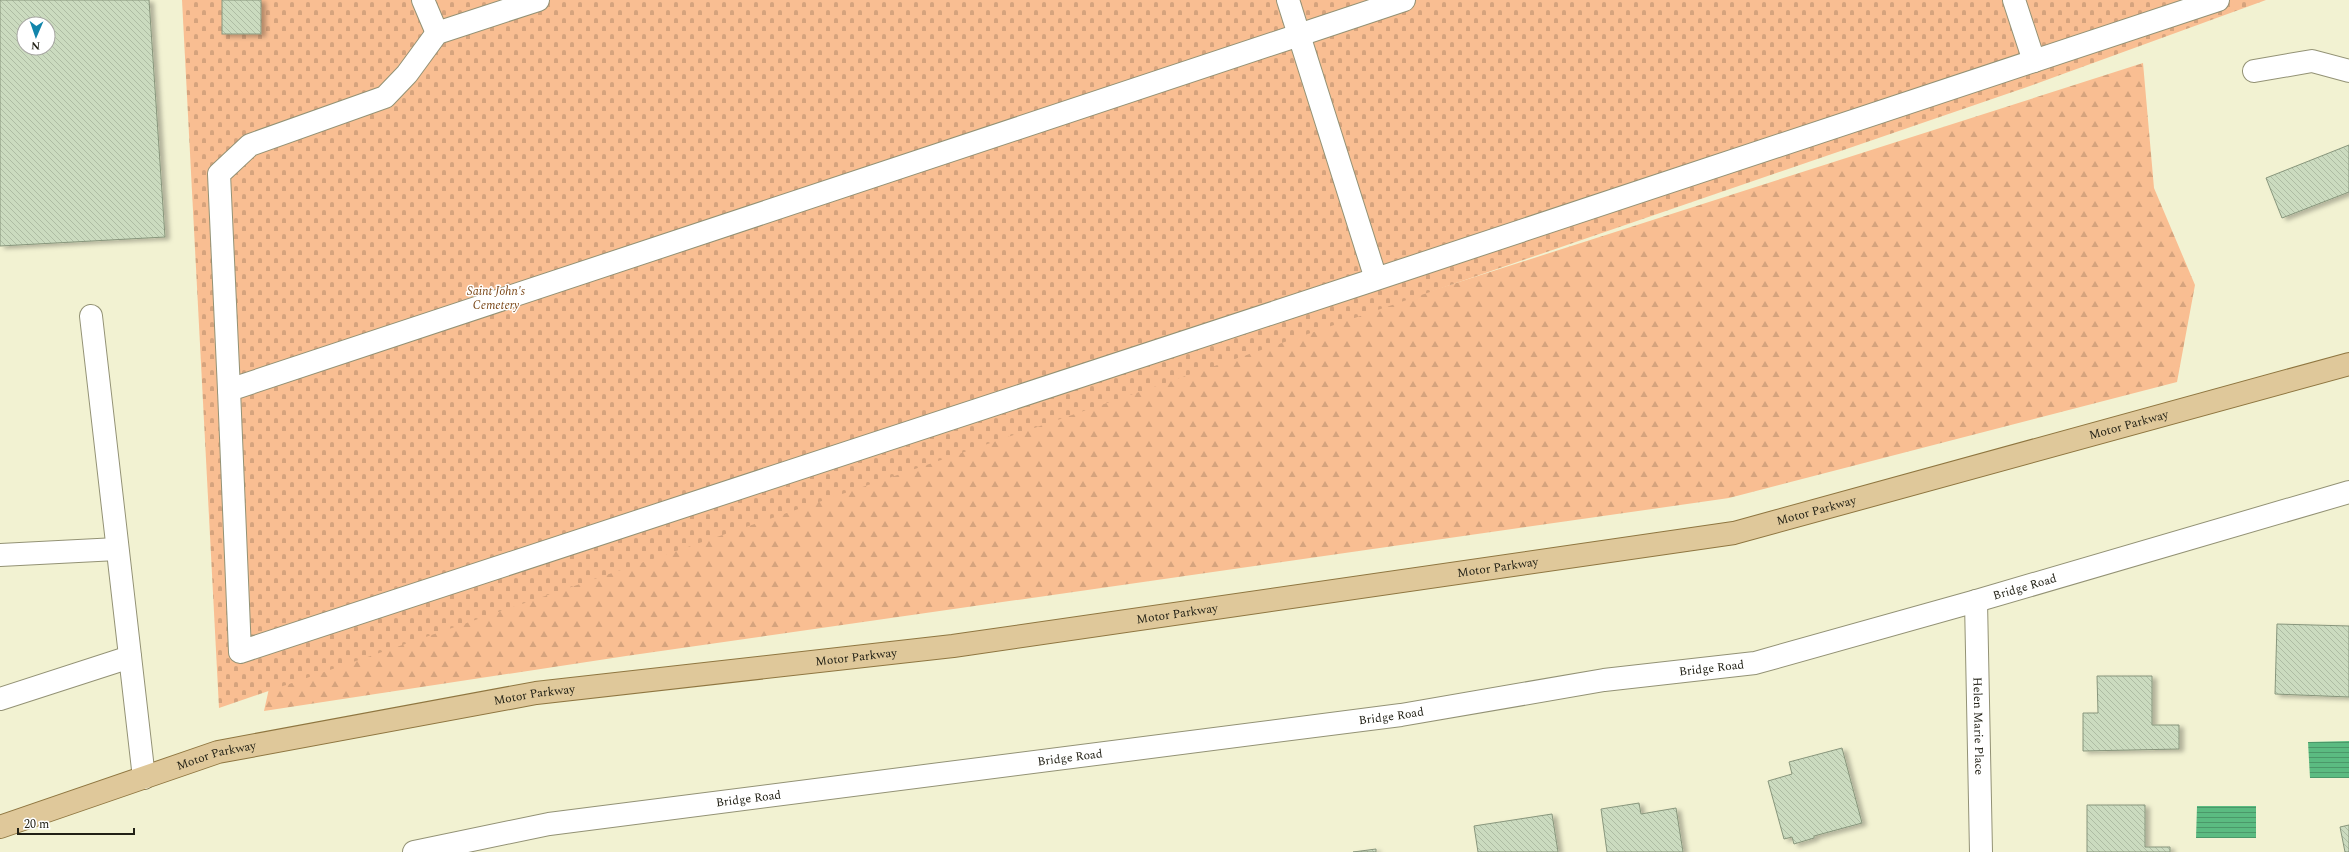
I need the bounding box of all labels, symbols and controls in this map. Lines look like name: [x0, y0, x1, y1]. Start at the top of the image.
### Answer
north arrow: [16, 16, 56, 56]
text: N: [31, 37, 40, 54]
park label: Saint John's Cemetery: [467, 282, 526, 315]
street label: Motor Parkway: [2087, 405, 2172, 445]
street label: Motor Parkway: [1774, 491, 1860, 531]
street label: Motor Parkway: [1456, 552, 1541, 583]
street label: Bridge Road: [1991, 569, 2059, 606]
street label: Motor Parkway: [1135, 599, 1220, 629]
street label: Motor Parkway: [814, 643, 899, 671]
street label: Bridge Road: [1678, 655, 1745, 681]
street label: Helen Marie Place: [1968, 677, 1988, 775]
street label: Motor Parkway: [492, 680, 577, 711]
street label: Bridge Road: [1358, 702, 1426, 730]
street label: Motor Parkway: [174, 736, 259, 776]
street label: Bridge Road: [1036, 744, 1104, 771]
street label: Bridge Road: [715, 785, 783, 813]
scale bar: [18, 810, 134, 836]
text: 20 m: [24, 815, 49, 834]

